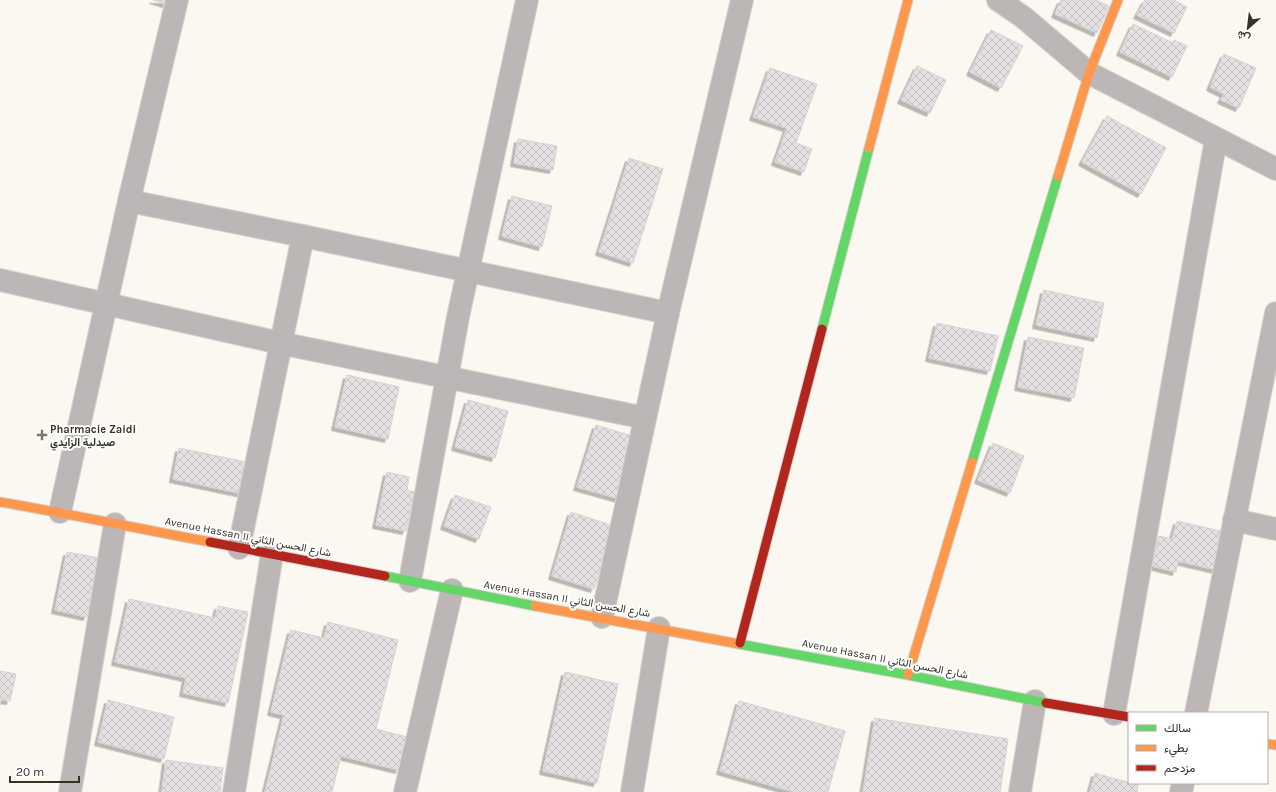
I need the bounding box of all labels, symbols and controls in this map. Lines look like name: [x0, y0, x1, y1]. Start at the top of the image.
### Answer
north arrow: [1228, 8, 1268, 48]
text: ش: [1235, 28, 1252, 45]
place label: Pharmacie Zaidi صيدلية الزايدي: [50, 423, 136, 451]
marker: Pharmacie Zaidi صيدلية الزايدي: [37, 430, 47, 440]
street label: Avenue Hassan II شارع الحسن الثاني: [163, 515, 332, 562]
street label: Avenue Hassan II شارع الحسن الثاني: [482, 578, 652, 623]
street label: Avenue Hassan II شارع الحسن الثاني: [800, 637, 969, 684]
legend: [1128, 712, 1268, 784]
text: سالك: [1164, 721, 1191, 735]
text: بطيء: [1164, 741, 1188, 758]
scale bar: [10, 758, 79, 784]
text: مزدحم: [1164, 761, 1195, 776]
text: 20 m: [16, 765, 44, 779]

